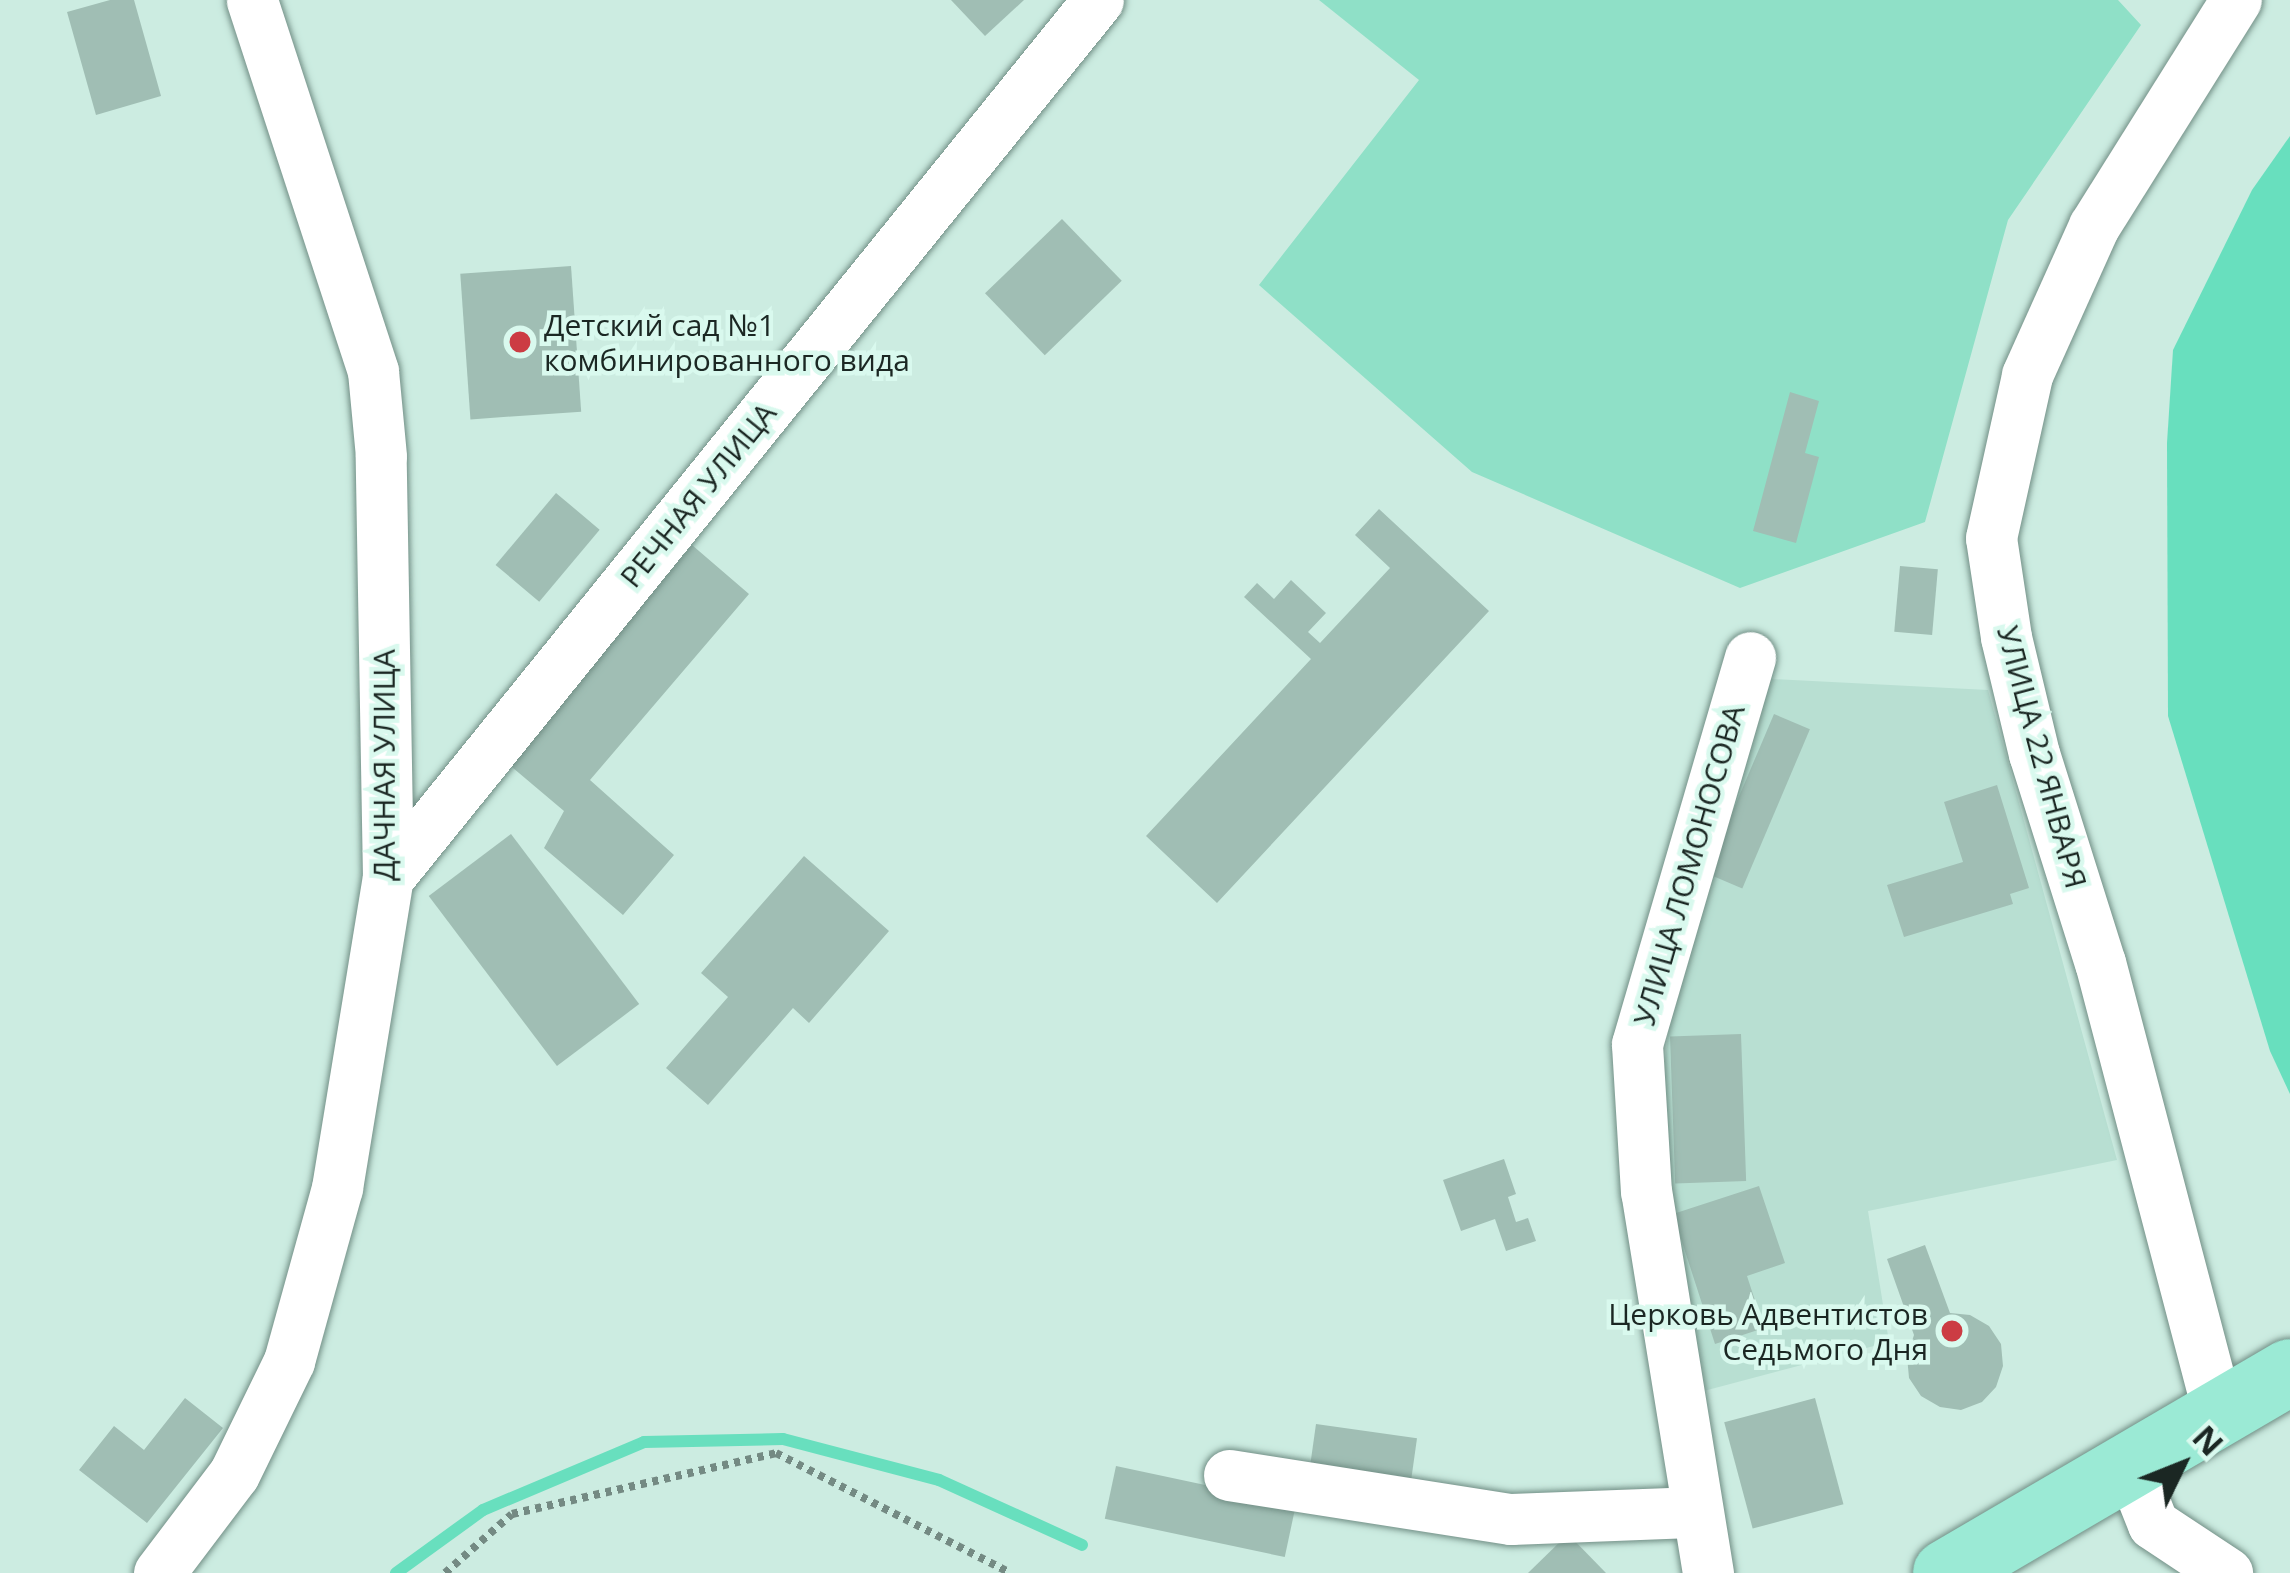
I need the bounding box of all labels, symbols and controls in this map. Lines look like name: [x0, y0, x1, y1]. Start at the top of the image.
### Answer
place label: Детский сад №1 комбинированного вида: [544, 307, 910, 378]
marker: Детский сад №1 комбинированного вида: [507, 329, 533, 355]
street label: РЕЧНАЯ УЛИЦА: [613, 396, 783, 594]
street label: УЛИЦА 22 ЯНВАРЯ: [1990, 622, 2094, 892]
street label: ДАЧНАЯ УЛИЦА: [366, 649, 402, 881]
street label: УЛИЦА ЛОМОНОСОВА: [1626, 700, 1752, 1030]
place label: Церковь Адвентистов Седьмого Дня: [1608, 1296, 1928, 1366]
marker: Церковь Адвентистов Седьмого Дня: [1939, 1318, 1965, 1344]
north arrow: [2122, 1405, 2242, 1525]
text: N: [2183, 1415, 2234, 1465]

